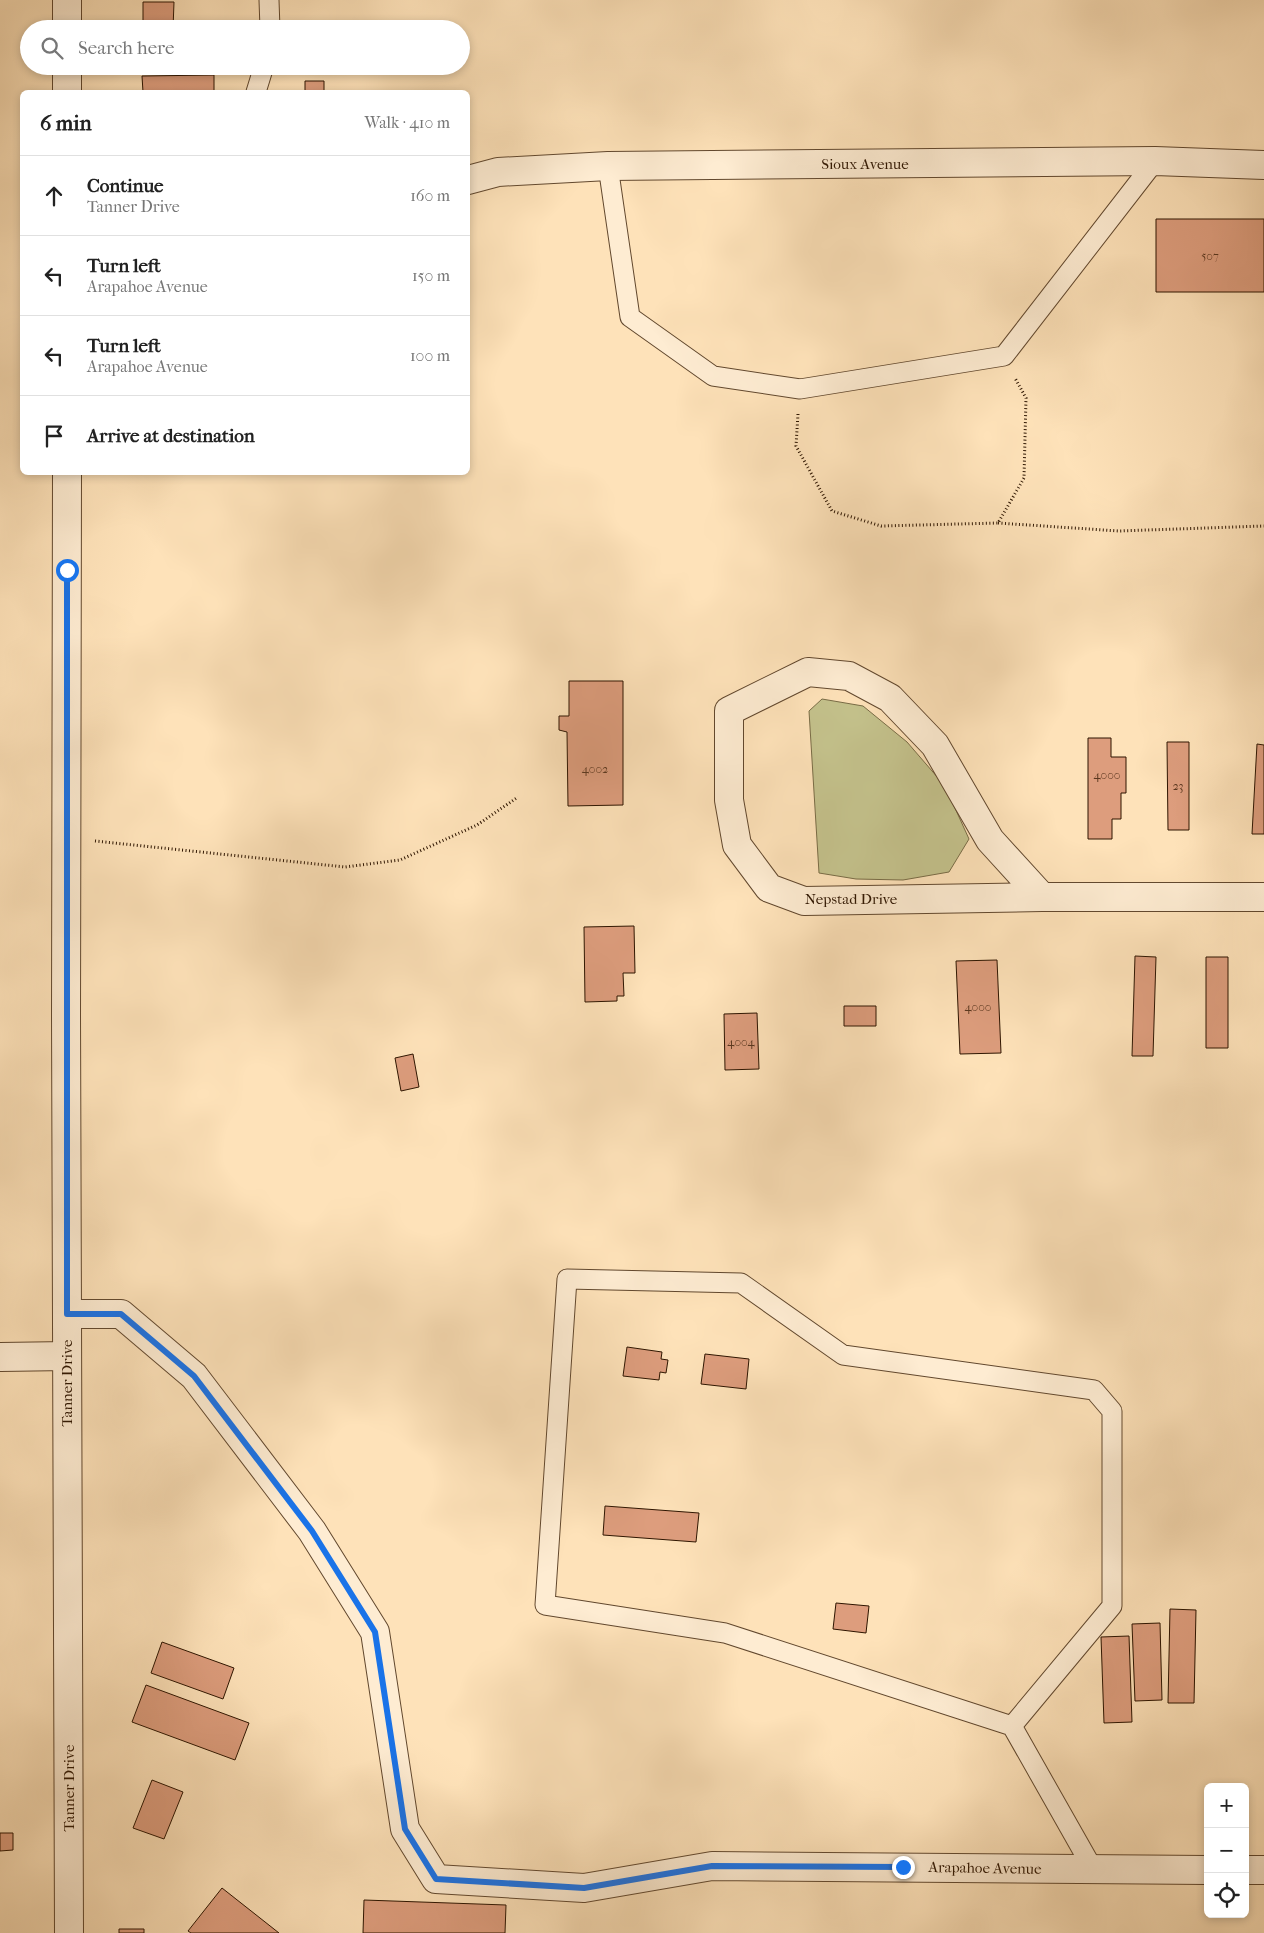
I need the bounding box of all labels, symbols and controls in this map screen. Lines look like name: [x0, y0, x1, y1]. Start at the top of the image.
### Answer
search box: [20, 20, 470, 75]
icon: search: [38, 34, 66, 62]
text: Search here: [78, 37, 174, 59]
text: 6 min: [40, 111, 92, 135]
text: Walk · 410 m: [365, 113, 450, 132]
street label: Sioux Avenue: [821, 155, 909, 173]
text: Continue: [87, 175, 163, 197]
icon: ahead: [40, 182, 68, 210]
text: 160 m: [410, 186, 450, 205]
text: Tanner Drive: [87, 197, 180, 216]
house number: 507: [1201, 249, 1219, 263]
text: Turn left: [87, 255, 161, 277]
icon: left: [40, 262, 68, 290]
text: 150 m: [412, 266, 450, 285]
text: Arapahoe Avenue: [87, 277, 208, 296]
text: Turn left: [87, 335, 161, 357]
icon: left: [40, 342, 68, 370]
text: 100 m: [410, 346, 450, 365]
text: Arapahoe Avenue: [87, 357, 208, 376]
icon: arrive: [40, 422, 68, 450]
text: Arrive at destination: [87, 425, 255, 447]
route start: [56, 559, 79, 582]
house number: 4002: [582, 762, 608, 776]
house number: 4000: [1094, 768, 1120, 782]
house number: 23: [1172, 779, 1184, 793]
street label: Nepstad Drive: [805, 890, 898, 908]
house number: 4000: [965, 1000, 991, 1014]
house number: 4004: [727, 1035, 756, 1049]
street label: Tanner Drive: [58, 1339, 76, 1426]
street label: Tanner Drive: [60, 1744, 78, 1831]
map controls: [1204, 1783, 1249, 1918]
button: +: [1204, 1783, 1249, 1828]
button: −: [1204, 1828, 1249, 1873]
route end: [892, 1856, 915, 1879]
street label: Arapahoe Avenue: [927, 1858, 1042, 1878]
button: locate: [1204, 1873, 1249, 1918]

